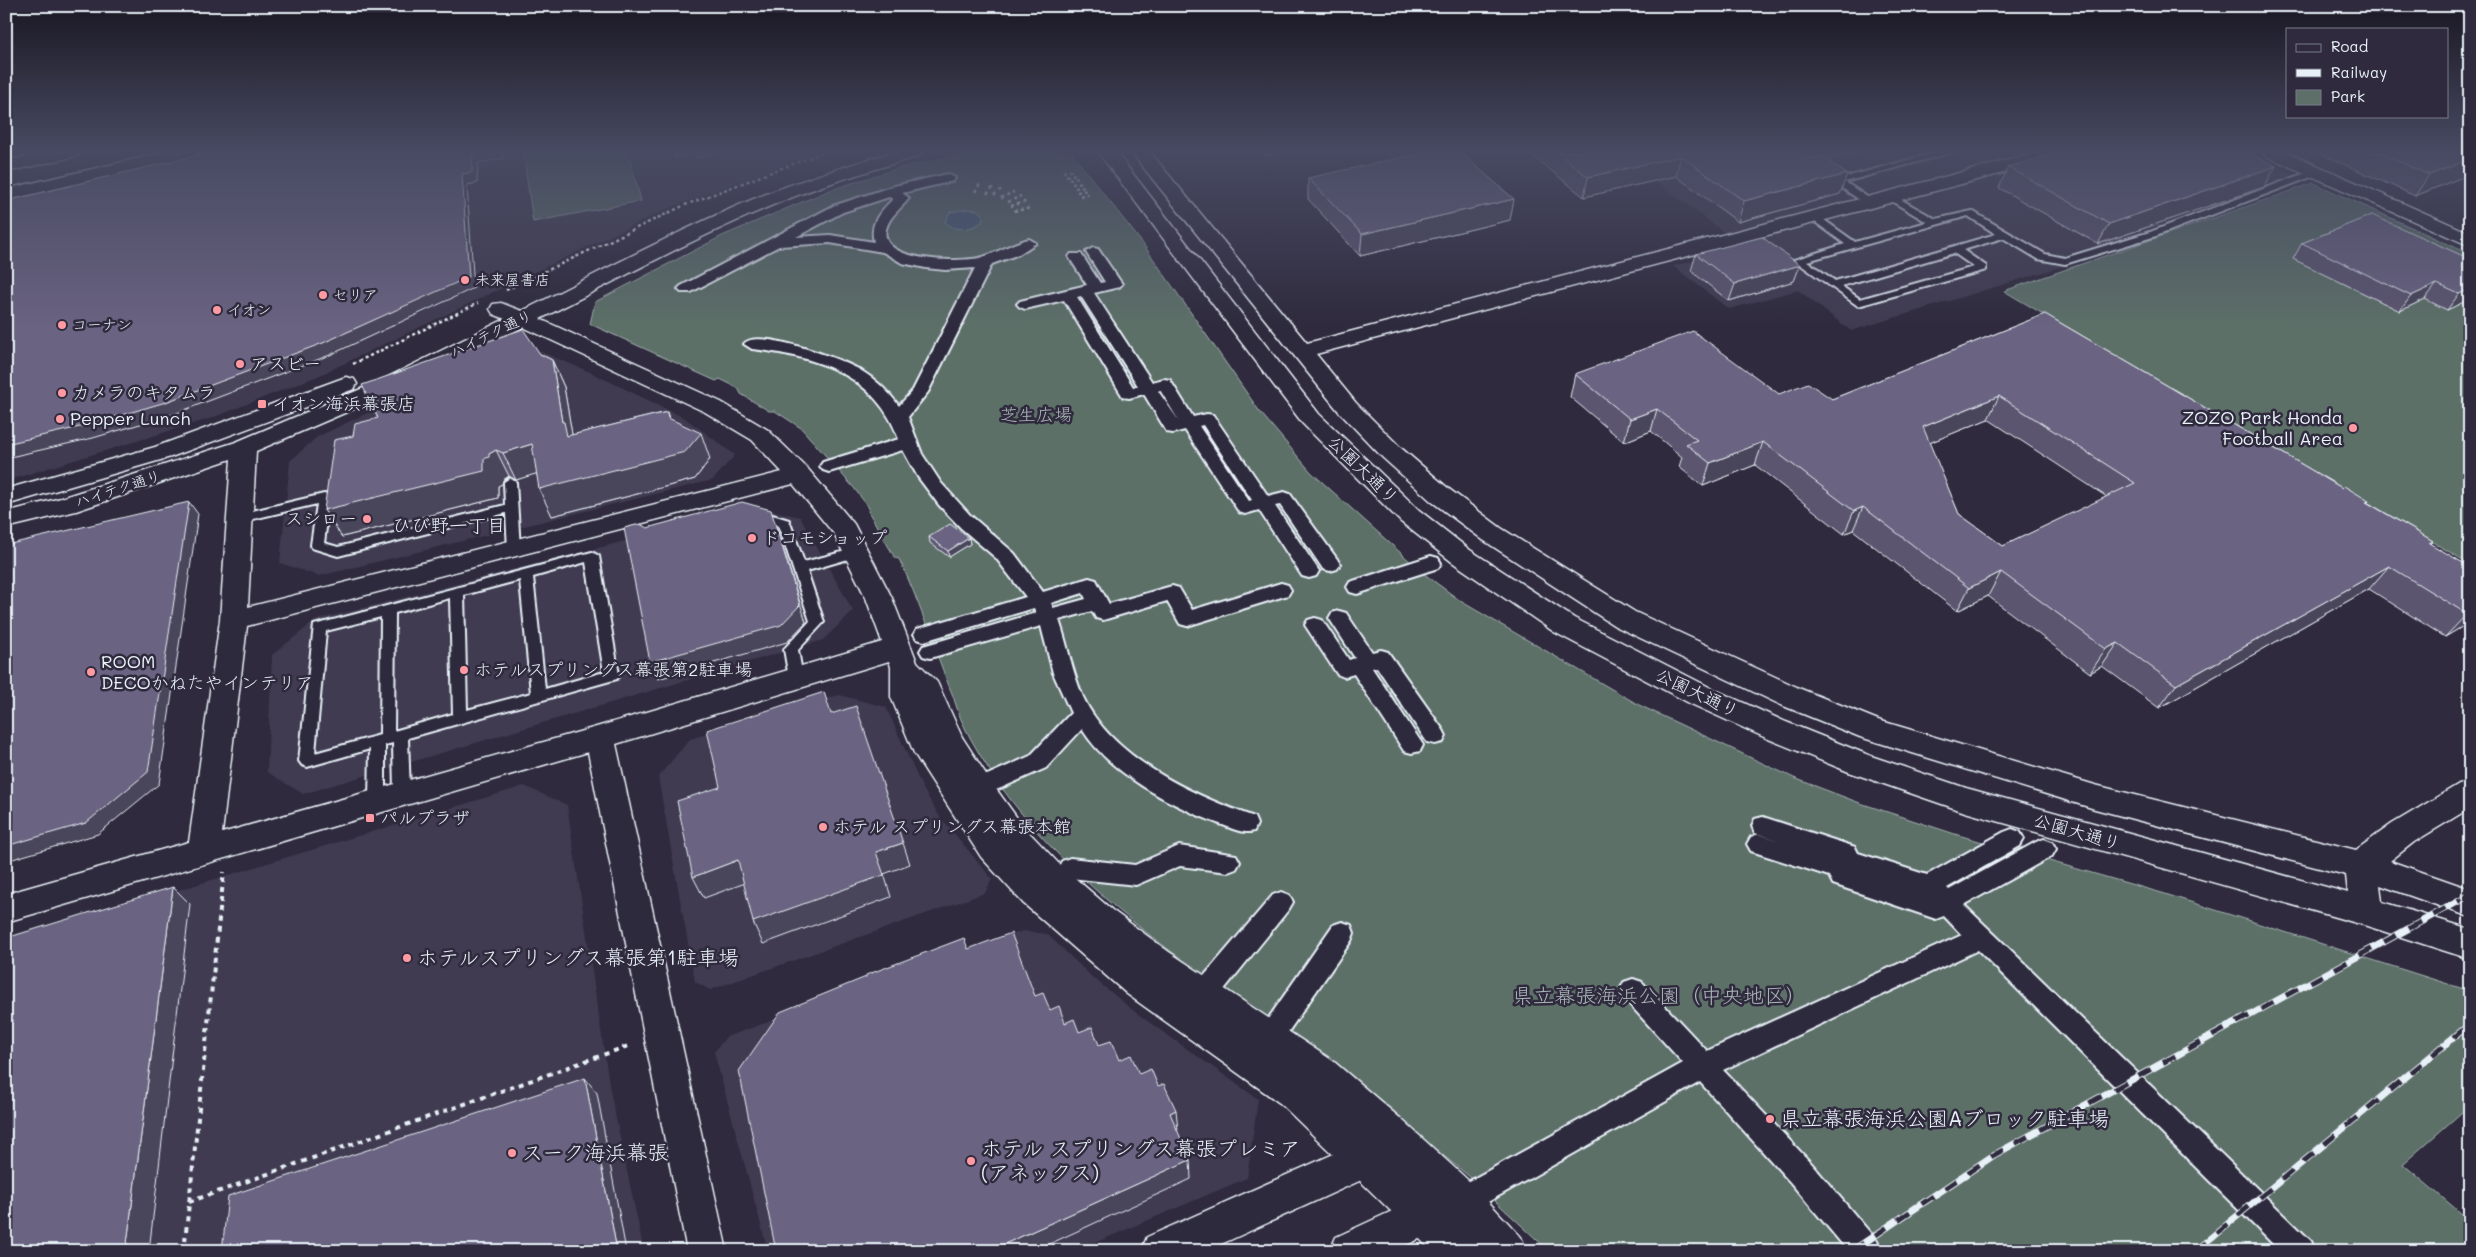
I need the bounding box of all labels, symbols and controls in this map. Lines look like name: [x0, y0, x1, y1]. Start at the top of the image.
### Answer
legend: [2286, 28, 2448, 118]
text: Road: [2331, 36, 2368, 56]
text: Railway: [2331, 62, 2387, 82]
text: Park: [2331, 86, 2365, 106]
place label: 未来屋書店: [475, 269, 550, 289]
marker: 未来屋書店: [459, 274, 471, 286]
place label: セリア: [333, 284, 378, 304]
marker: セリア: [317, 289, 329, 301]
place label: イオン: [227, 299, 271, 319]
marker: イオン: [211, 304, 223, 316]
street label: ハイテク通り: [446, 305, 535, 362]
place label: コーナン: [72, 314, 132, 334]
marker: コーナン: [56, 319, 68, 331]
place label: アスビー: [250, 351, 321, 375]
marker: アスビー: [234, 358, 246, 370]
place label: カメラのキタムラ: [72, 380, 216, 404]
marker: カメラのキタムラ: [56, 387, 68, 399]
place label: イオン海浜幕張店: [272, 391, 415, 415]
marker: イオン海浜幕張店: [256, 398, 268, 410]
park label: 芝生広場: [1000, 402, 1072, 426]
place label: ZOZO Park Honda Football Area: [2182, 405, 2343, 450]
place label: Pepper Lunch: [70, 406, 190, 430]
marker: Pepper Lunch: [54, 413, 66, 425]
marker: ZOZO Park Honda Football Area: [2347, 422, 2359, 434]
street label: 公園大通り: [1323, 429, 1404, 509]
street label: ハイテク通り: [72, 465, 163, 511]
place label: スシロー: [285, 506, 357, 530]
district label: ひび野一丁目: [392, 512, 506, 537]
marker: スシロー: [361, 513, 373, 525]
place label: ドコモショップ: [762, 525, 887, 549]
marker: ドコモショップ: [746, 532, 758, 544]
place label: ROOM DECOかねたやインテリア: [101, 649, 314, 694]
place label: ホテルスプリングス幕張第2駐車場: [474, 657, 752, 681]
street label: 公園大通り: [1652, 662, 1743, 723]
marker: ホテルスプリングス幕張第2駐車場: [458, 664, 470, 676]
marker: ROOM DECOかねたやインテリア: [85, 666, 97, 678]
place label: パルプラザ: [380, 805, 470, 829]
street label: 公園大通り: [2031, 807, 2124, 855]
marker: パルプラザ: [364, 812, 376, 824]
place label: ホテル スプリングス幕張本館: [833, 814, 1071, 838]
marker: ホテル スプリングス幕張本館: [817, 821, 829, 833]
place label: ホテルスプリングス幕張第1駐車場: [417, 943, 739, 970]
marker: ホテルスプリングス幕張第1駐車場: [401, 952, 413, 964]
park label: 県立幕張海浜公園（中央地区）: [1512, 981, 1806, 1008]
place label: 県立幕張海浜公園Aブロック駐車場: [1780, 1104, 2110, 1131]
marker: 県立幕張海浜公園Aブロック駐車場: [1764, 1113, 1776, 1125]
place label: ホテル スプリングス幕張プレミア (アネックス): [981, 1134, 1301, 1185]
place label: スーク海浜幕張: [522, 1138, 668, 1165]
marker: スーク海浜幕張: [506, 1147, 518, 1159]
marker: ホテル スプリングス幕張プレミア (アネックス): [965, 1155, 977, 1167]

